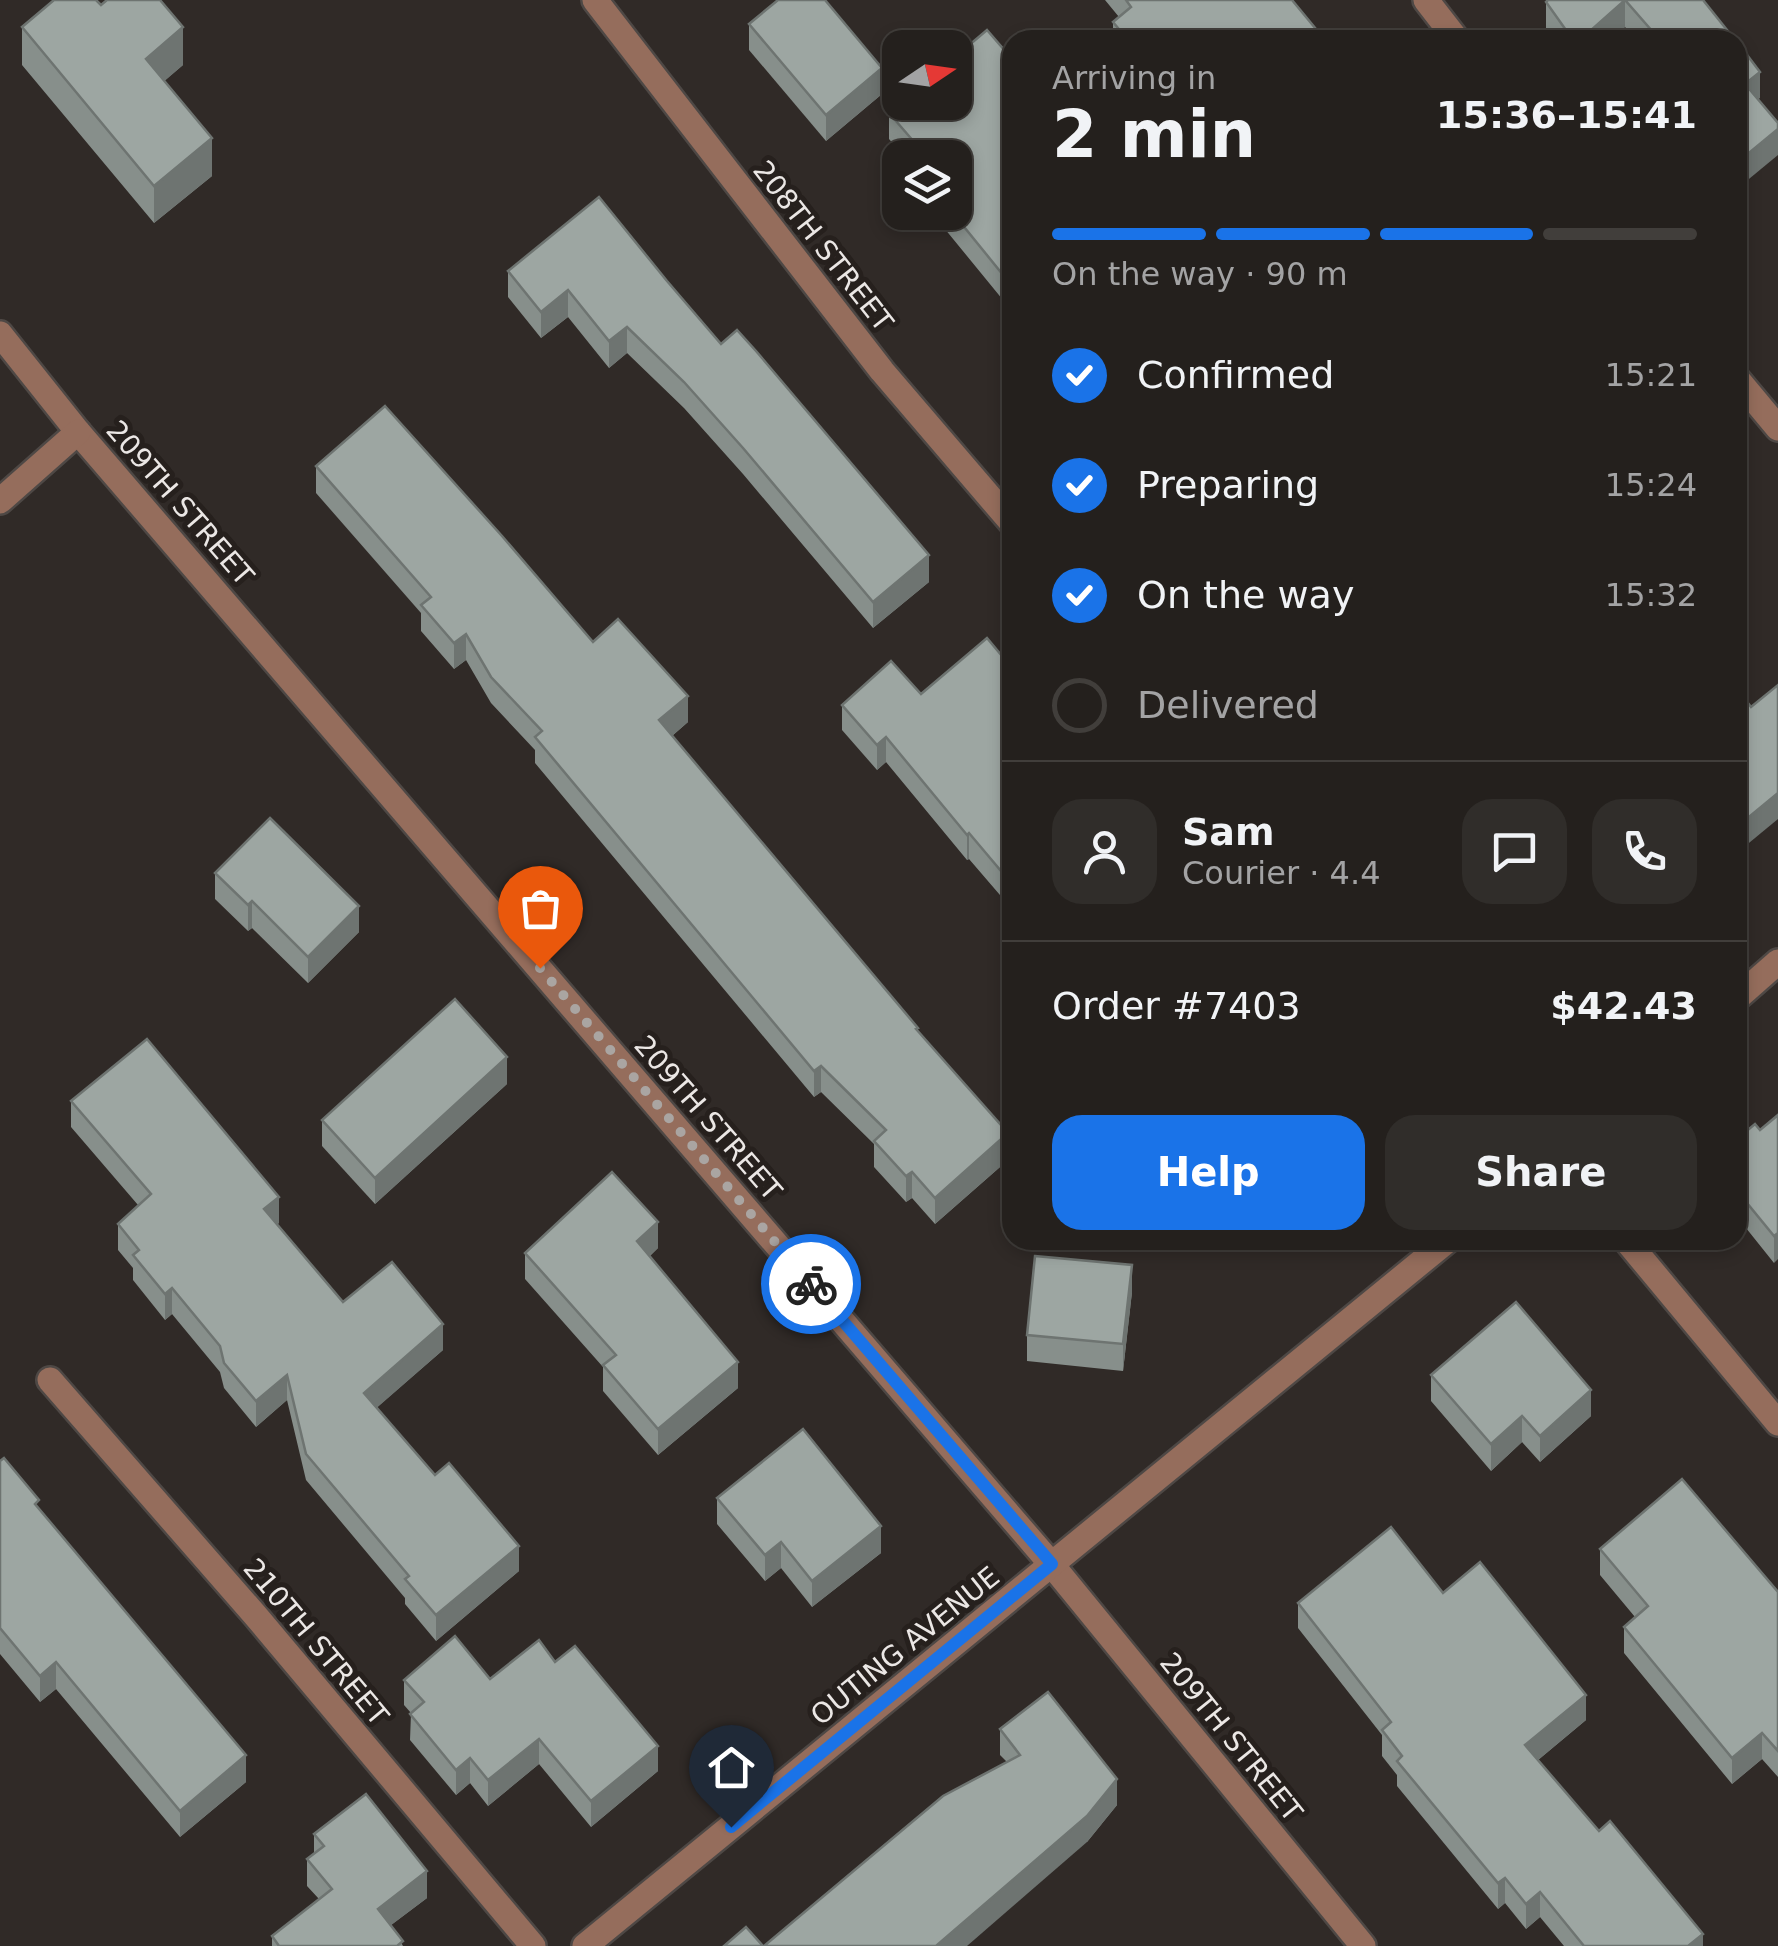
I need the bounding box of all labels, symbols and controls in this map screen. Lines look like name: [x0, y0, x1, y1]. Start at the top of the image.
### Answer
north arrow: [882, 30, 972, 120]
map controls: [882, 30, 972, 230]
text: Arriving in: [1052, 59, 1216, 97]
text: 15:36–15:41: [1436, 93, 1697, 137]
text: 2 min: [1052, 97, 1256, 172]
button: layers: [882, 140, 972, 230]
street label: 208TH STREET: [746, 154, 900, 339]
text: On the way · 90 m: [1052, 255, 1348, 293]
icon: check: [1052, 348, 1107, 403]
text: Confirmed: [1137, 353, 1334, 397]
text: 15:21: [1605, 356, 1697, 394]
street label: 209TH STREET: [100, 414, 261, 593]
icon: check: [1052, 458, 1107, 513]
text: Preparing: [1137, 463, 1319, 507]
text: 15:24: [1605, 466, 1697, 504]
icon: check: [1052, 568, 1107, 623]
text: On the way: [1137, 573, 1354, 617]
text: 15:32: [1605, 576, 1697, 614]
text: Delivered: [1137, 683, 1319, 727]
button: person: [1052, 799, 1157, 904]
button: chat: [1462, 799, 1567, 904]
button: phone: [1592, 799, 1697, 904]
text: Sam: [1182, 810, 1275, 854]
text: Courier · 4.4: [1182, 854, 1381, 892]
pin: [498, 866, 583, 969]
icon: bag: [513, 881, 568, 936]
text: Order #7403: [1052, 984, 1301, 1028]
text: $42.43: [1550, 984, 1697, 1028]
street label: 209TH STREET: [628, 1029, 789, 1208]
button: Help: [1052, 1115, 1365, 1230]
button: Share: [1385, 1115, 1697, 1230]
courier: [761, 1234, 861, 1334]
icon: bike: [784, 1257, 839, 1312]
street label: 210TH STREET: [237, 1552, 396, 1733]
street label: OUTING AVENUE: [804, 1560, 1006, 1732]
street label: 209TH STREET: [1153, 1646, 1310, 1829]
pin: [689, 1725, 774, 1828]
icon: home: [704, 1740, 759, 1795]

